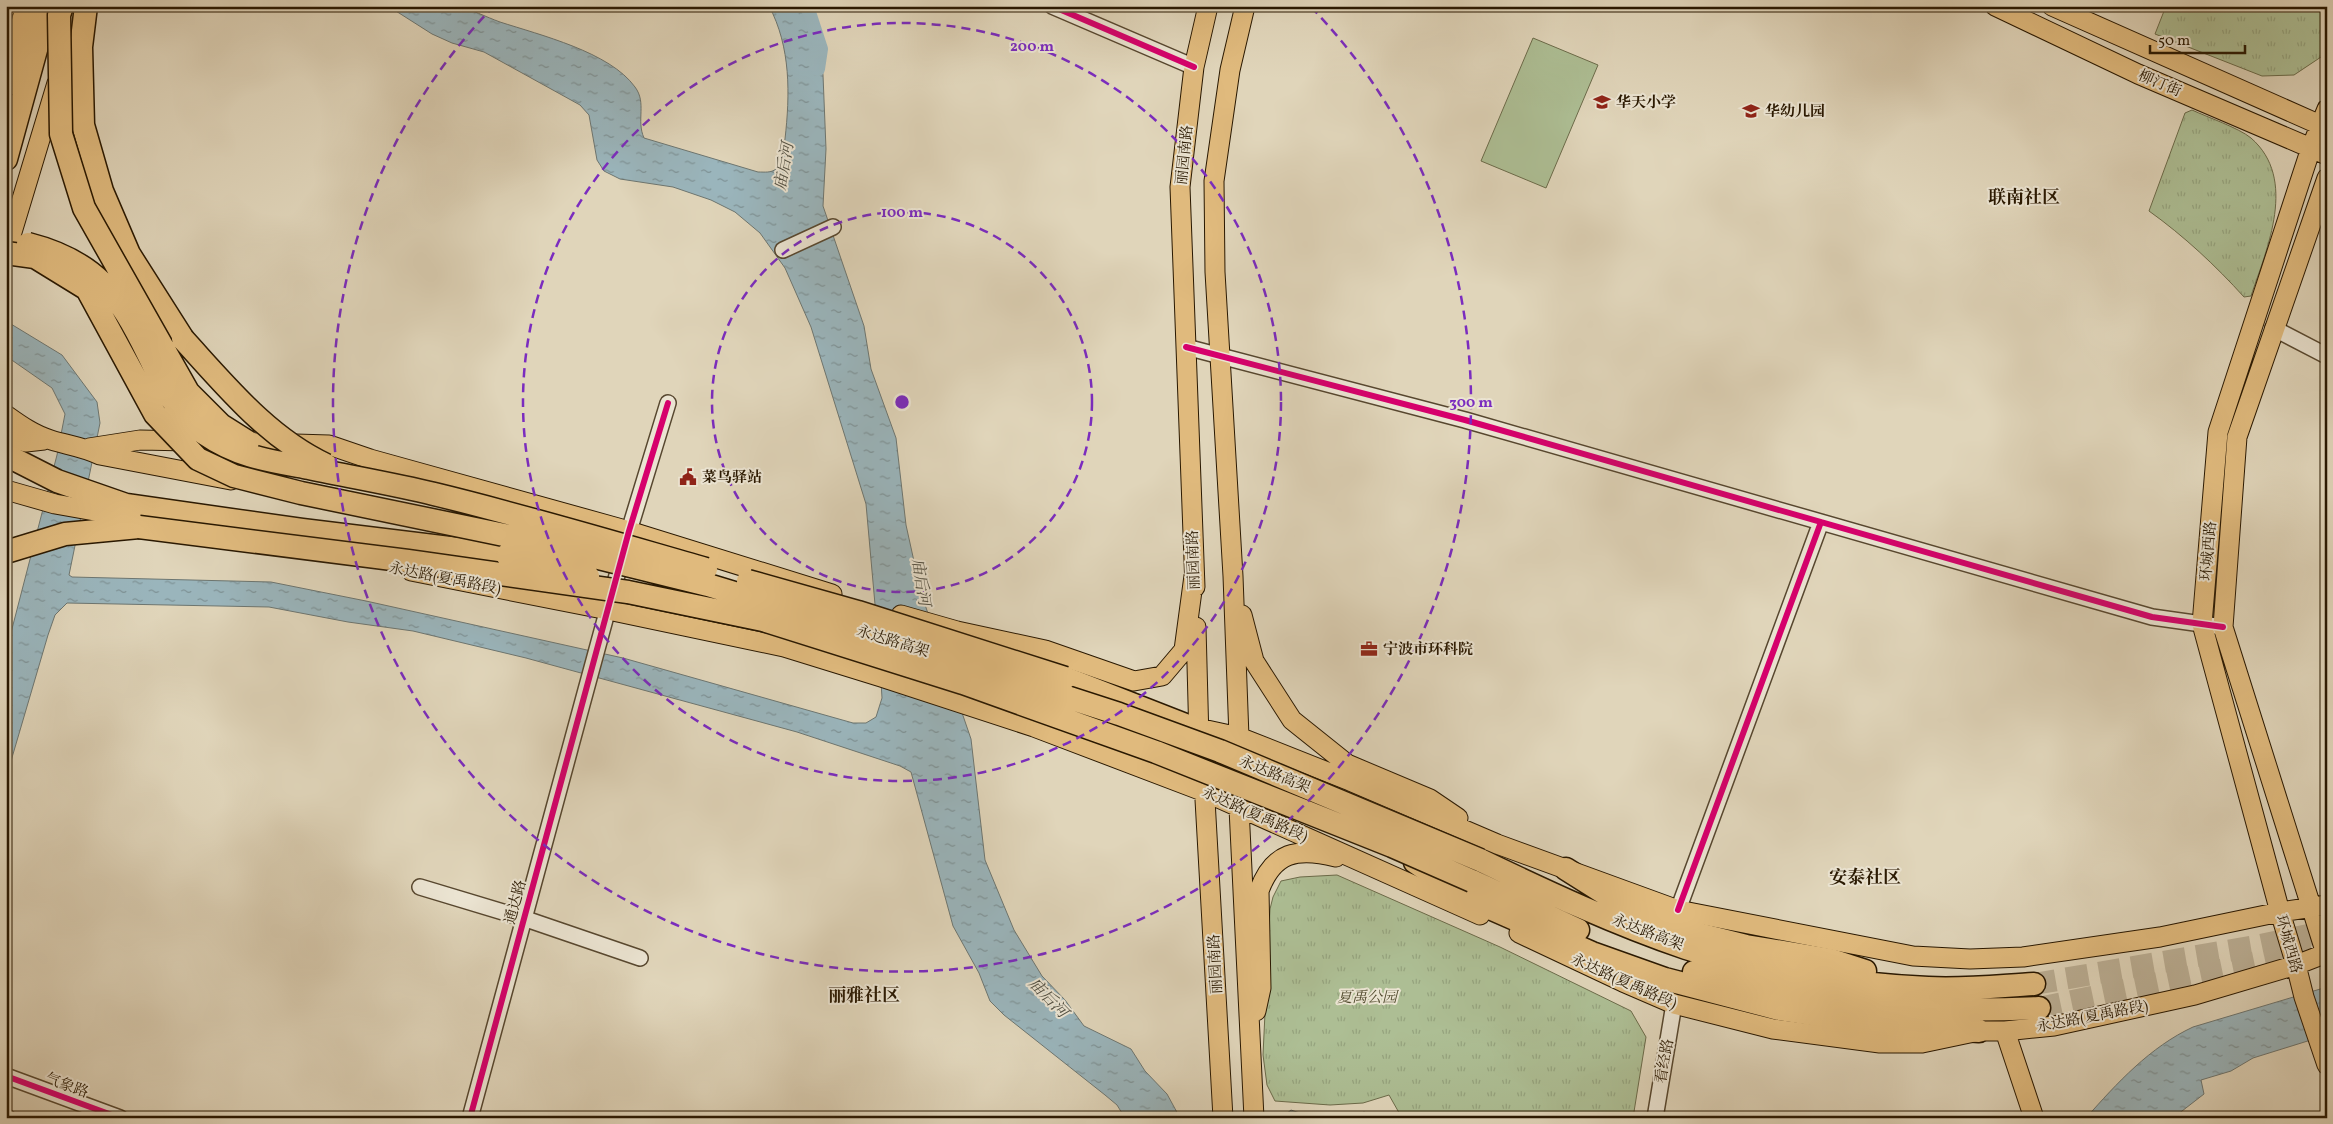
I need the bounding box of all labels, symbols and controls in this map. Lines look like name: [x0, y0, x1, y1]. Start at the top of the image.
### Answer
scale bar: [2150, 22, 2246, 54]
text: 50 m: [2158, 31, 2190, 52]
text: 200 m: [1010, 37, 1054, 58]
street label: 柳汀街: [2135, 66, 2184, 103]
school or university icon: 华天小学: [1592, 92, 1612, 112]
place label: 华天小学: [1616, 93, 1676, 114]
school or university icon: 华幼儿园: [1741, 101, 1761, 121]
place label: 华幼儿园: [1765, 102, 1825, 123]
street label: 丽园南路: [1172, 124, 1199, 186]
water label: 庙后河: [770, 138, 800, 192]
district label: 联南社区: [1988, 186, 2060, 211]
text: 100 m: [881, 203, 924, 224]
centre of rings: [893, 393, 911, 411]
text: 300 m: [1449, 393, 1493, 414]
public building icon: 菜鸟驿站: [678, 467, 698, 487]
place label: 菜鸟驿站: [702, 468, 762, 489]
street label: 环城西路: [2196, 520, 2223, 582]
street label: 丽园南路: [1183, 530, 1206, 590]
water label: 庙后河: [905, 557, 935, 611]
street label: 永达路(夏禹路段): [387, 558, 503, 601]
street label: 永达路高架: [854, 621, 932, 663]
office icon: 宁波市环科院: [1359, 639, 1379, 659]
place label: 宁波市环科院: [1383, 640, 1473, 661]
street label: 永达路高架: [1236, 752, 1313, 799]
street label: 永达路(夏禹路段): [1198, 783, 1311, 848]
district label: 安泰社区: [1829, 866, 1901, 891]
street label: 通达路: [500, 878, 532, 927]
street label: 永达路高架: [1609, 910, 1686, 957]
street label: 环城西路: [2269, 913, 2306, 976]
street label: 丽园南路: [1204, 933, 1229, 994]
street label: 永达路(夏禹路段): [1567, 950, 1680, 1015]
water label: 庙后河: [1023, 973, 1074, 1025]
district label: 丽雅社区: [828, 984, 900, 1009]
park label: 夏禹公园: [1337, 988, 1399, 1009]
street label: 永达路(夏禹路段): [2034, 996, 2150, 1039]
street label: 看经路: [1651, 1037, 1680, 1085]
street label: 气象路: [42, 1069, 91, 1104]

